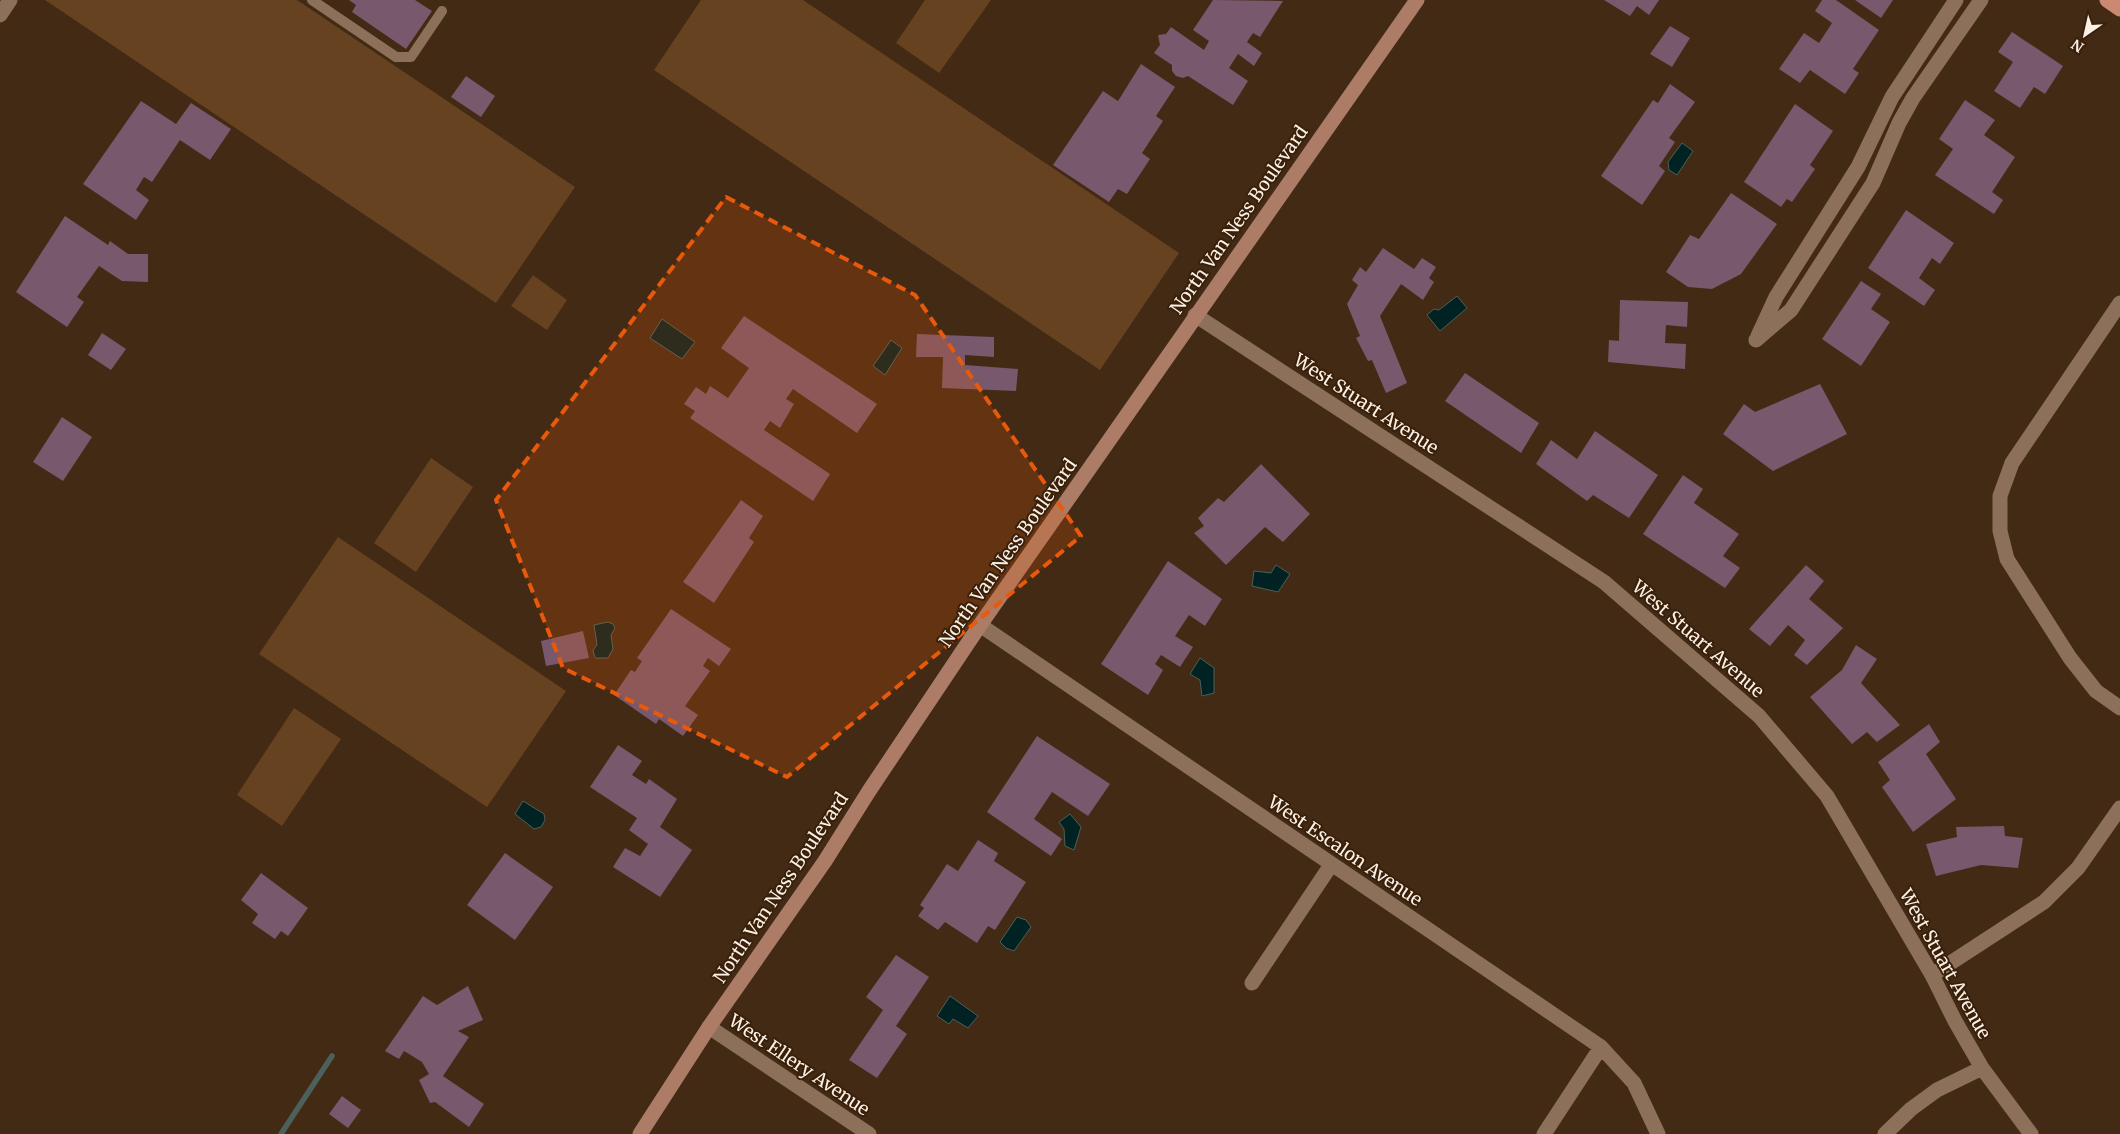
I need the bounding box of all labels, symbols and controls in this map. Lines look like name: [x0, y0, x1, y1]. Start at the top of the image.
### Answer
north arrow: [2060, 10, 2110, 60]
text: N: [2068, 35, 2087, 56]
street label: North Van Ness Boulevard: [1165, 121, 1313, 318]
street label: West Stuart Avenue: [1289, 348, 1443, 459]
street label: North Van Ness Boulevard: [934, 454, 1082, 651]
street label: West Stuart Avenue: [1627, 574, 1769, 702]
street label: North Van Ness Boulevard: [708, 788, 853, 987]
street label: West Escalon Avenue: [1263, 790, 1427, 911]
street label: West Stuart Avenue: [1894, 884, 1996, 1043]
street label: West Ellery Avenue: [724, 1008, 874, 1120]

